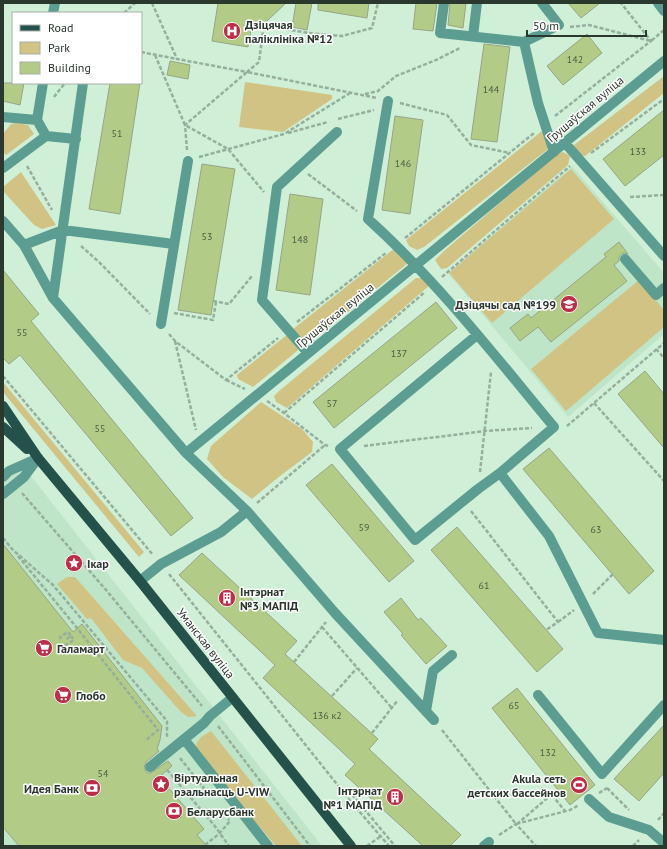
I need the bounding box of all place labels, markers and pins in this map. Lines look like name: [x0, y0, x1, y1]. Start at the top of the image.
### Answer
place label: Дзіцячая паліклініка №12: [245, 17, 333, 46]
hospital icon: Дзіцячая паліклініка №12: [222, 21, 242, 41]
school or university icon: Дзіцячы сад №199: [559, 294, 579, 314]
place label: Дзіцячы сад №199: [455, 297, 556, 312]
place icon: Ікар: [64, 553, 84, 573]
place label: Ікар: [87, 556, 109, 571]
place label: Інтэрнат №3 МАПІД: [240, 584, 299, 613]
building icon: Інтэрнат №3 МАПІД: [217, 588, 237, 608]
supermarket icon: Галамарт: [34, 638, 54, 658]
place label: Галамарт: [57, 641, 105, 656]
supermarket icon: Глобо: [53, 685, 73, 705]
place label: Глобо: [76, 688, 106, 703]
place label: Віртуальная рэальнасць U-VIW: [174, 770, 270, 799]
place label: Akula сеть детских бассейнов: [466, 771, 566, 800]
place icon: Віртуальная рэальнасць U-VIW: [151, 774, 171, 794]
sports icon: Akula сеть детских бассейнов: [569, 775, 589, 795]
bank icon: Идея Банк: [82, 778, 102, 798]
place label: Идея Банк: [24, 781, 79, 796]
place label: Інтэрнат №1 МАПІД: [324, 783, 383, 812]
building icon: Інтэрнат №1 МАПІД: [385, 787, 405, 807]
bank icon: Беларусбанк: [164, 801, 184, 821]
place label: Беларусбанк: [187, 804, 254, 819]

